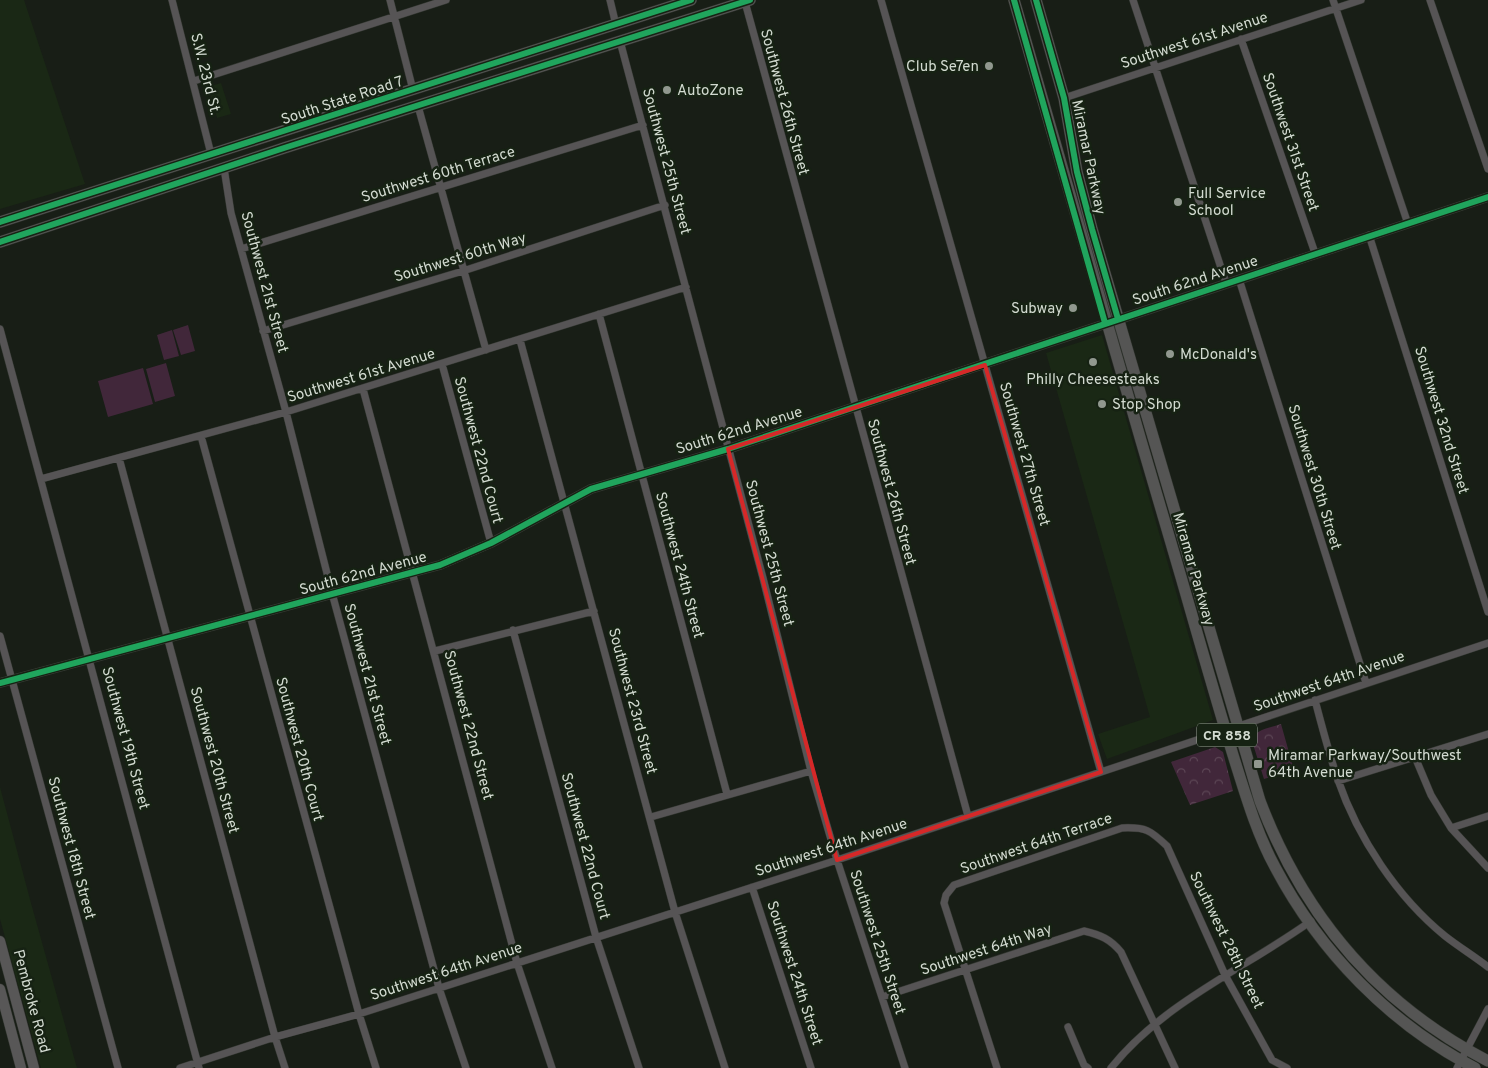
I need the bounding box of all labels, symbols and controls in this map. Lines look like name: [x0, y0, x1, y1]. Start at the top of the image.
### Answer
street label: Southwest 61st Avenue: [1118, 9, 1270, 74]
street label: Southwest 26th Street: [755, 27, 812, 178]
street label: S.W. 23rd St.: [185, 31, 224, 117]
place label: Club Se7en: [906, 58, 979, 77]
marker: Club Se7en: [983, 60, 995, 72]
street label: Southwest 31st Street: [1257, 71, 1322, 214]
street label: South State Road 7: [279, 73, 406, 130]
place label: AutoZone: [677, 82, 744, 101]
marker: AutoZone: [661, 84, 673, 96]
street label: Southwest 25th Street: [637, 86, 694, 237]
street label: Miramar Parkway: [1066, 98, 1109, 216]
street label: Southwest 60th Terrace: [359, 143, 518, 208]
place label: Full Service School: [1188, 185, 1266, 221]
marker: Full Service School: [1172, 196, 1184, 208]
street label: Southwest 21st Street: [236, 210, 292, 355]
street label: Southwest 60th Way: [392, 229, 529, 288]
street label: South 62nd Avenue: [1130, 252, 1261, 311]
place label: Subway: [1011, 300, 1063, 319]
marker: Subway: [1067, 302, 1079, 314]
street label: Southwest 32nd Street: [1409, 344, 1472, 497]
street label: Southwest 61st Avenue: [285, 345, 438, 408]
place label: McDonald's: [1180, 346, 1257, 365]
marker: McDonald's: [1164, 348, 1176, 360]
marker: Philly Cheesesteaks: [1087, 356, 1099, 368]
place label: Philly Cheesesteaks: [1026, 371, 1160, 390]
street label: Southwest 22nd Court: [449, 375, 506, 526]
street label: Southwest 27th Street: [994, 380, 1053, 529]
place label: Stop Shop: [1112, 396, 1181, 415]
marker: Stop Shop: [1096, 398, 1108, 410]
street label: Southwest 30th Street: [1282, 402, 1345, 552]
street label: South 62nd Avenue: [674, 403, 805, 460]
street label: Southwest 26th Street: [862, 417, 919, 568]
street label: Southwest 25th Street: [740, 478, 797, 629]
street label: Southwest 24th Street: [650, 490, 707, 641]
street label: Miramar Parkway: [1167, 511, 1218, 628]
street label: South 62nd Avenue: [298, 548, 429, 601]
street label: Southwest 21st Street: [339, 602, 395, 747]
street label: Southwest 23rd Street: [603, 626, 660, 777]
street label: Southwest 64th Avenue: [1251, 648, 1408, 717]
street label: Southwest 22nd Street: [438, 649, 497, 802]
street label: Southwest 19th Street: [96, 665, 153, 812]
street label: Southwest 20th Court: [270, 675, 327, 823]
street label: Southwest 20th Street: [185, 685, 242, 836]
road number: CR 858: [1197, 724, 1257, 746]
place label: Miramar Parkway/Southwest 64th Avenue: [1268, 747, 1461, 783]
marker: Miramar Parkway/Southwest 64th Avenue: [1252, 758, 1264, 770]
street label: Southwest 22nd Court: [556, 771, 613, 922]
street label: Southwest 18th Street: [42, 775, 99, 922]
street label: Southwest 64th Terrace: [958, 809, 1115, 879]
street label: Southwest 64th Avenue: [753, 815, 910, 882]
street label: Southwest 25th Street: [844, 868, 909, 1017]
street label: Southwest 28th Street: [1184, 869, 1267, 1012]
street label: Southwest 24th Street: [761, 899, 826, 1048]
street label: Southwest 64th Way: [918, 920, 1055, 981]
street label: Southwest 64th Avenue: [368, 939, 525, 1006]
street label: Pembroke Road: [8, 948, 54, 1055]

